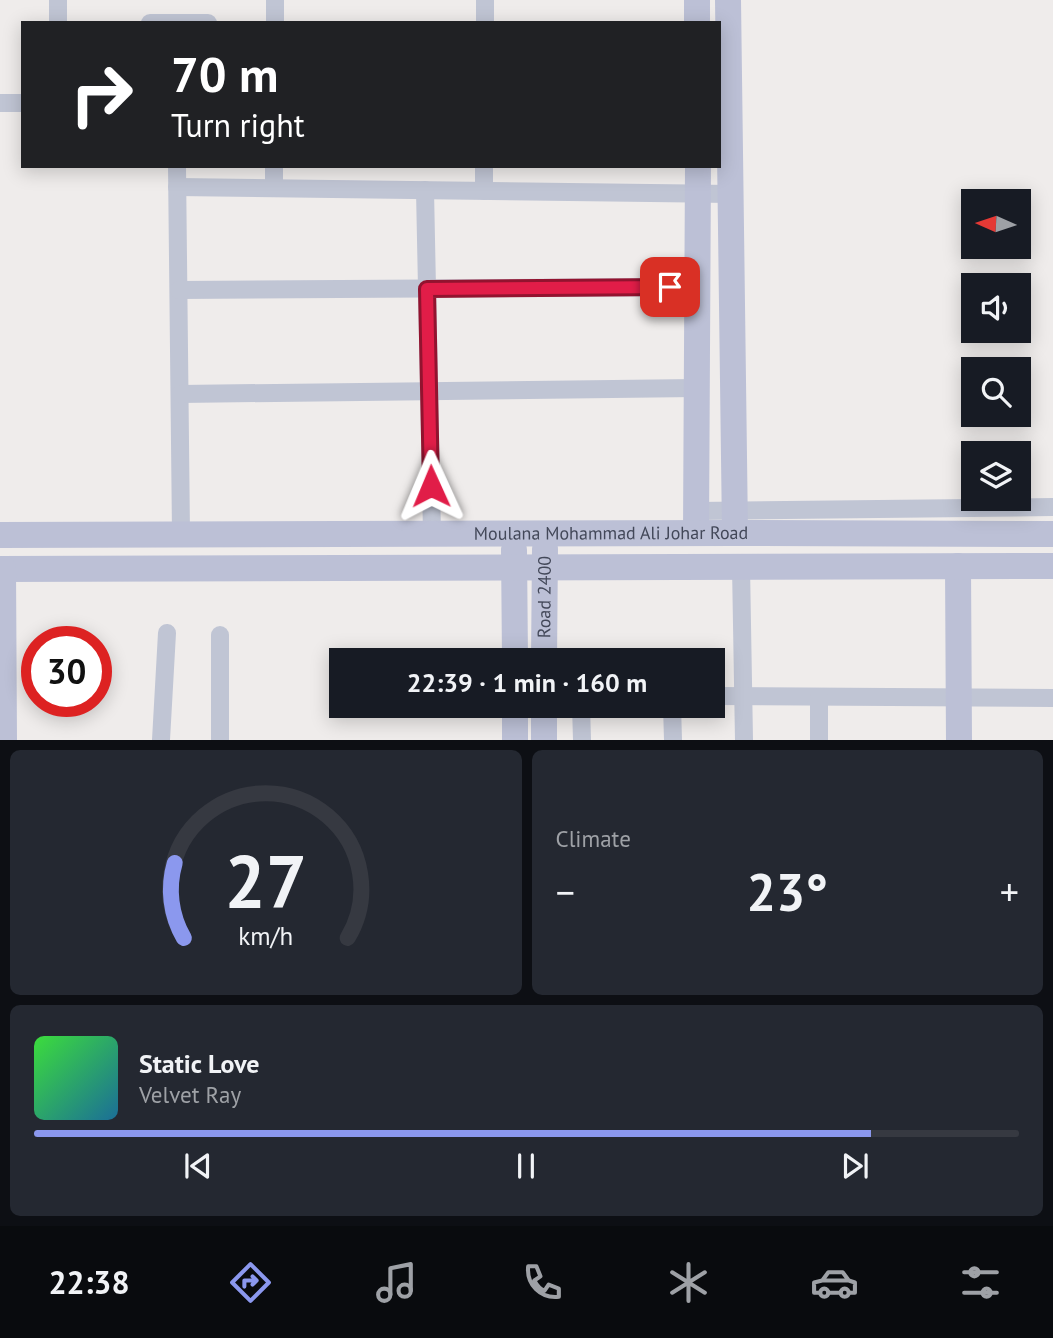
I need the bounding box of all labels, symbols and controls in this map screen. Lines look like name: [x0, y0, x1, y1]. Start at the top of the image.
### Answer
text: 70 m: [171, 42, 278, 106]
icon: right: [56, 49, 147, 140]
text: Turn right: [171, 104, 305, 146]
north arrow: [961, 189, 1031, 259]
map controls: [961, 189, 1031, 511]
pin: [640, 257, 700, 317]
icon: arrive: [651, 268, 689, 306]
button: sound: [961, 273, 1031, 343]
button: search: [961, 357, 1031, 427]
button: layers: [961, 441, 1031, 511]
position arrow: [394, 449, 468, 523]
street label: Moulana Mohammad Ali Johar Road: [474, 521, 748, 545]
street label: Road 2400: [532, 556, 556, 638]
speed limit sign: 30: [21, 626, 112, 717]
text: 22:39 · 1 min · 160 m: [407, 666, 647, 699]
text: Climate: [556, 824, 631, 853]
text: 27: [224, 835, 307, 929]
text: 23°: [746, 858, 828, 925]
text: −: [556, 867, 575, 916]
text: +: [1000, 867, 1019, 916]
text: km/h: [238, 920, 293, 952]
text: Static Love: [139, 1047, 260, 1080]
text: Velvet Ray: [139, 1080, 241, 1109]
icon: previous: [179, 1147, 217, 1185]
icon: pause: [507, 1147, 545, 1185]
icon: next: [836, 1147, 874, 1185]
icon: directions: [226, 1258, 275, 1307]
icon: music: [372, 1258, 421, 1307]
icon: phone: [518, 1258, 567, 1307]
icon: climate: [664, 1258, 713, 1307]
icon: car: [810, 1258, 859, 1307]
icon: filters: [956, 1258, 1005, 1307]
text: 22:38: [48, 1261, 130, 1303]

